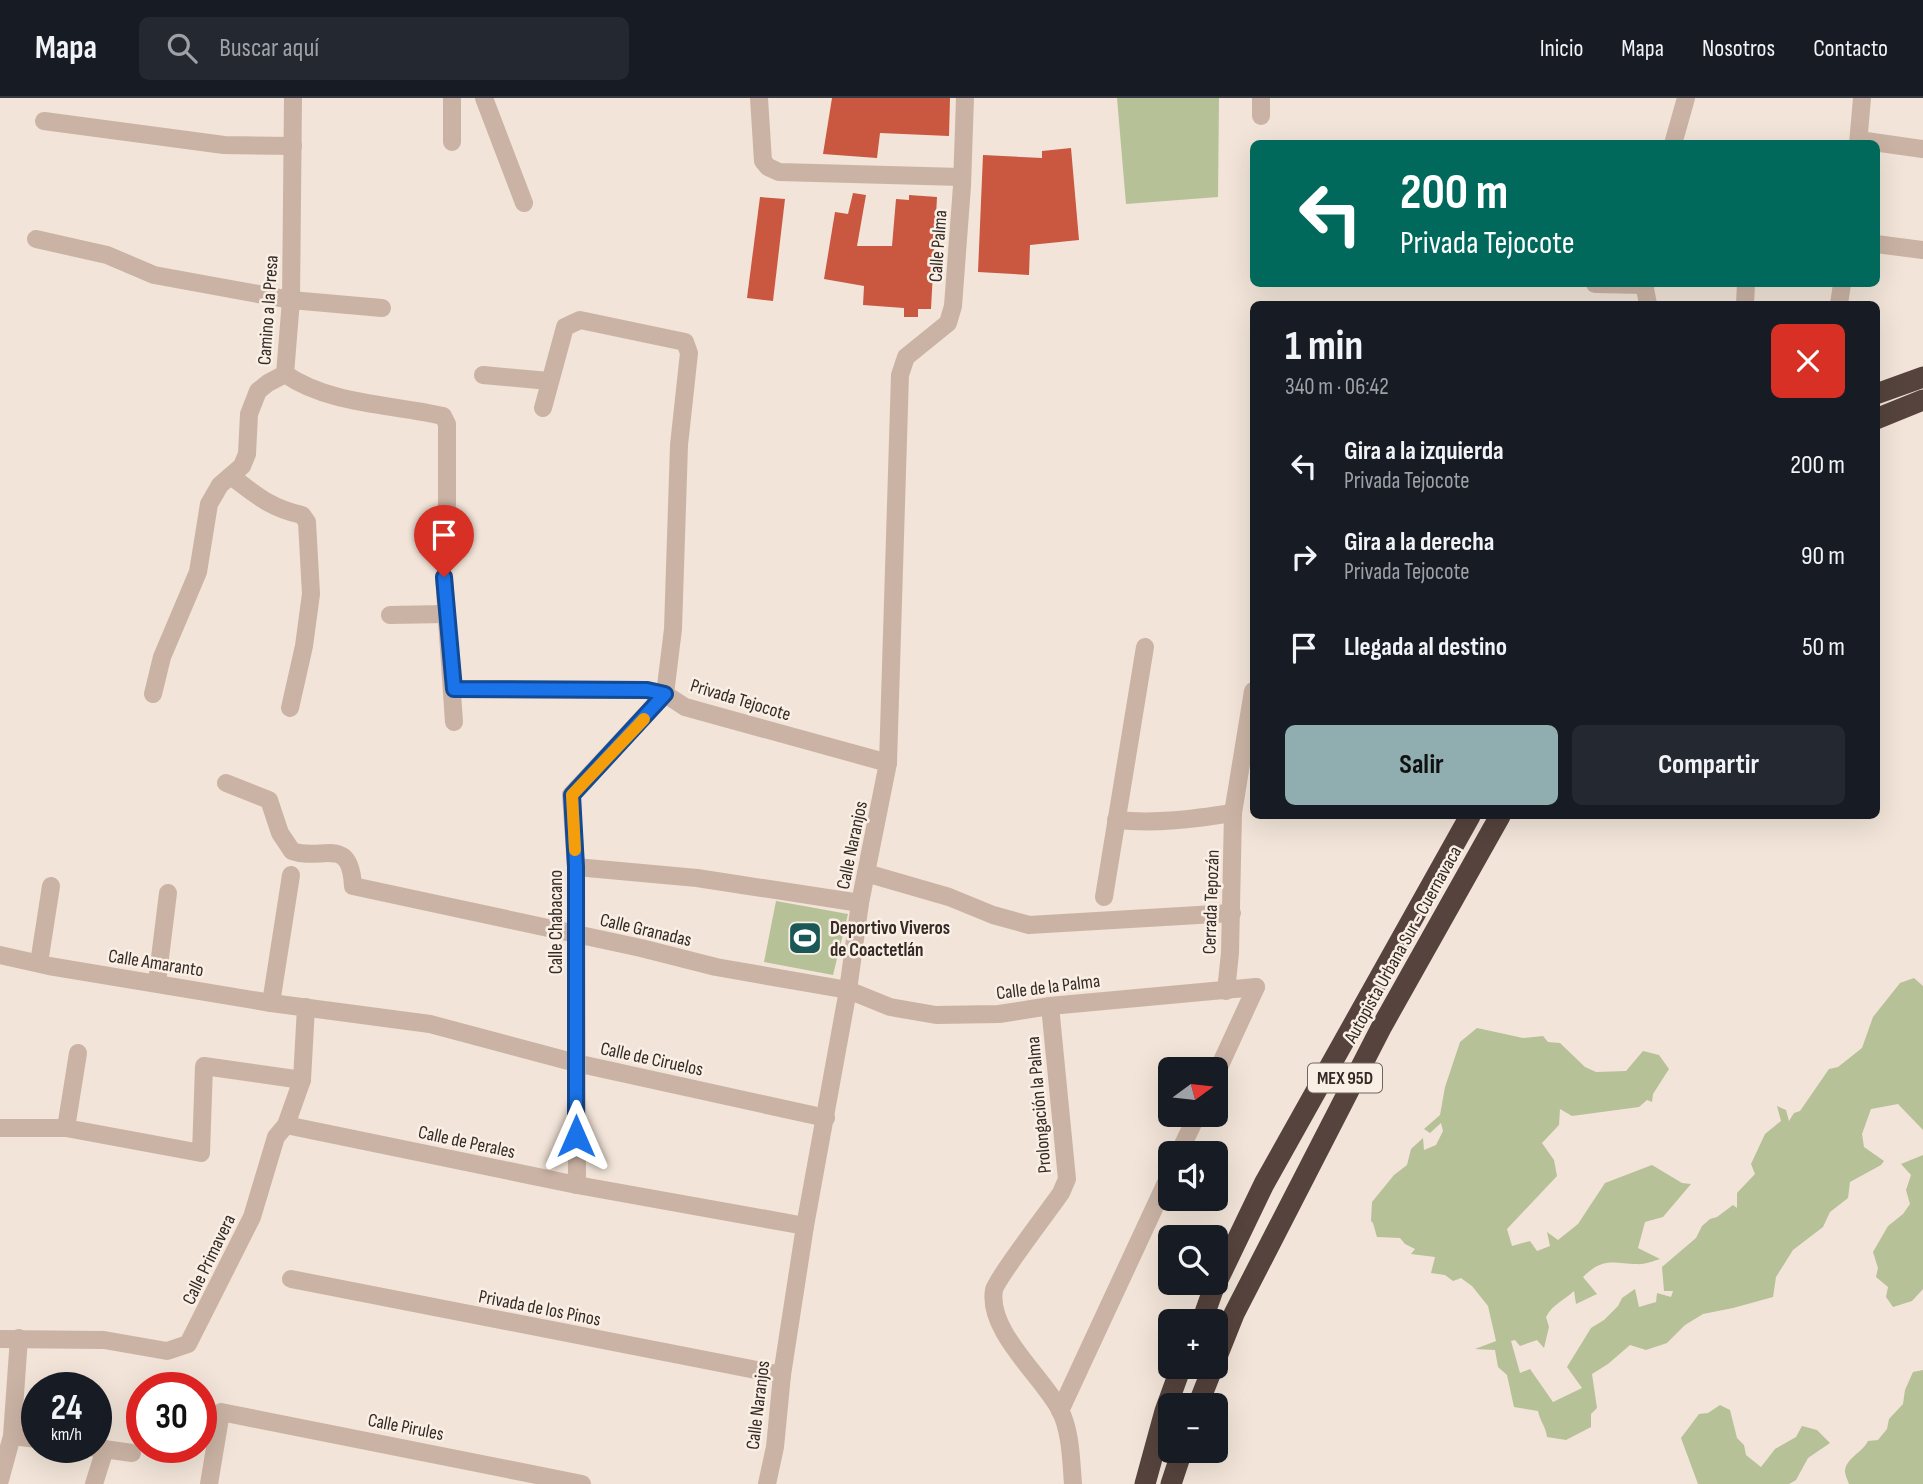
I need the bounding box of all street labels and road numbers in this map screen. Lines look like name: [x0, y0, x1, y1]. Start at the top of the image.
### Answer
street label: Calle Palma: [925, 209, 952, 283]
street label: Camino a la Presa: [253, 254, 284, 366]
street label: Privada Tejocote: [688, 674, 794, 727]
street label: Calle Naranjos: [832, 799, 873, 892]
street label: Autopista Urbana Sur - Cuernavaca: [1339, 842, 1467, 1048]
street label: Cerrada Tepozán: [1198, 849, 1225, 955]
street label: Calle Chabacano: [545, 870, 568, 974]
street label: Calle Granadas: [598, 909, 694, 952]
street label: Calle Amaranto: [106, 945, 205, 982]
street label: Calle de la Palma: [995, 970, 1101, 1005]
street label: Prolongación la Palma: [1022, 1035, 1057, 1174]
street label: Calle de Ciruelos: [598, 1037, 705, 1082]
road number: MEX 95D: [1308, 1063, 1382, 1093]
street label: Calle de Perales: [416, 1121, 517, 1164]
street label: Calle Primavera: [178, 1211, 241, 1309]
street label: Privada de los Pinos: [477, 1285, 603, 1332]
street label: Calle Naranjos: [742, 1359, 775, 1451]
street label: Calle Pirules: [366, 1409, 446, 1446]

